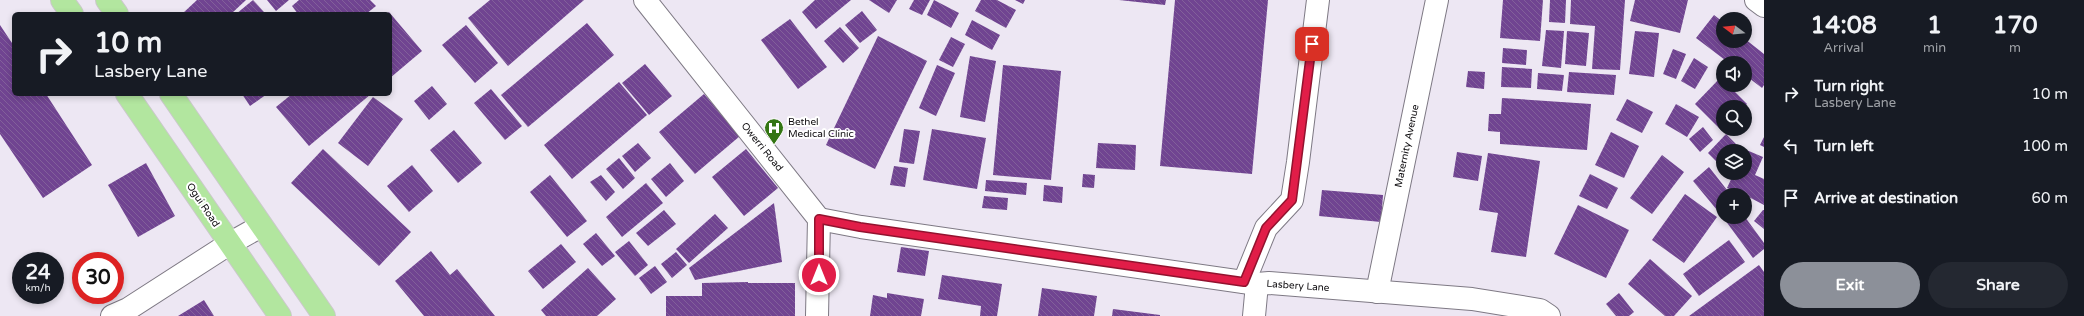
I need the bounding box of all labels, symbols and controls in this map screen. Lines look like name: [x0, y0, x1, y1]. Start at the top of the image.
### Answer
text: 14:08: [1810, 11, 1877, 40]
text: 1: [1927, 11, 1942, 40]
text: 170: [1992, 11, 2038, 40]
north arrow: [1716, 12, 1752, 48]
map controls: [1716, 12, 1752, 224]
text: 10 m: [94, 26, 162, 60]
pin: [1295, 27, 1329, 61]
icon: right: [28, 28, 80, 80]
icon: arrive: [1301, 33, 1323, 55]
text: Arrival: [1823, 40, 1864, 56]
text: min: [1923, 40, 1946, 56]
text: m: [2009, 40, 2021, 56]
button: sound: [1716, 56, 1752, 92]
text: Lasbery Lane: [94, 60, 208, 82]
text: Turn right: [1814, 77, 1884, 95]
icon: right: [1780, 83, 1802, 105]
text: 10 m: [2031, 85, 2068, 103]
text: Lasbery Lane: [1814, 95, 1896, 111]
button: search: [1716, 100, 1752, 136]
street label: Maternity Avenue: [1392, 103, 1422, 189]
place label: Bethel Medical Clinic: [788, 116, 854, 140]
hospital icon: Bethel Medical Clinic: [763, 117, 785, 145]
street label: Owerri Road: [739, 120, 785, 174]
icon: left: [1780, 135, 1802, 157]
text: Turn left: [1814, 137, 1874, 155]
text: 100 m: [2022, 137, 2068, 155]
button: layers: [1716, 144, 1752, 180]
street label: Ogui Road: [184, 181, 222, 229]
icon: arrive: [1780, 187, 1802, 209]
button: +: [1716, 188, 1752, 224]
text: Arrive at destination: [1814, 189, 1958, 207]
text: 60 m: [2031, 189, 2068, 207]
speed limit sign: 30: [72, 252, 124, 304]
position arrow: [798, 254, 840, 296]
text: 24: [25, 261, 51, 285]
button: Exit: [1780, 262, 1920, 308]
button: Share: [1928, 262, 2068, 308]
street label: Lasbery Lane: [1266, 278, 1330, 294]
text: km/h: [25, 282, 51, 294]

